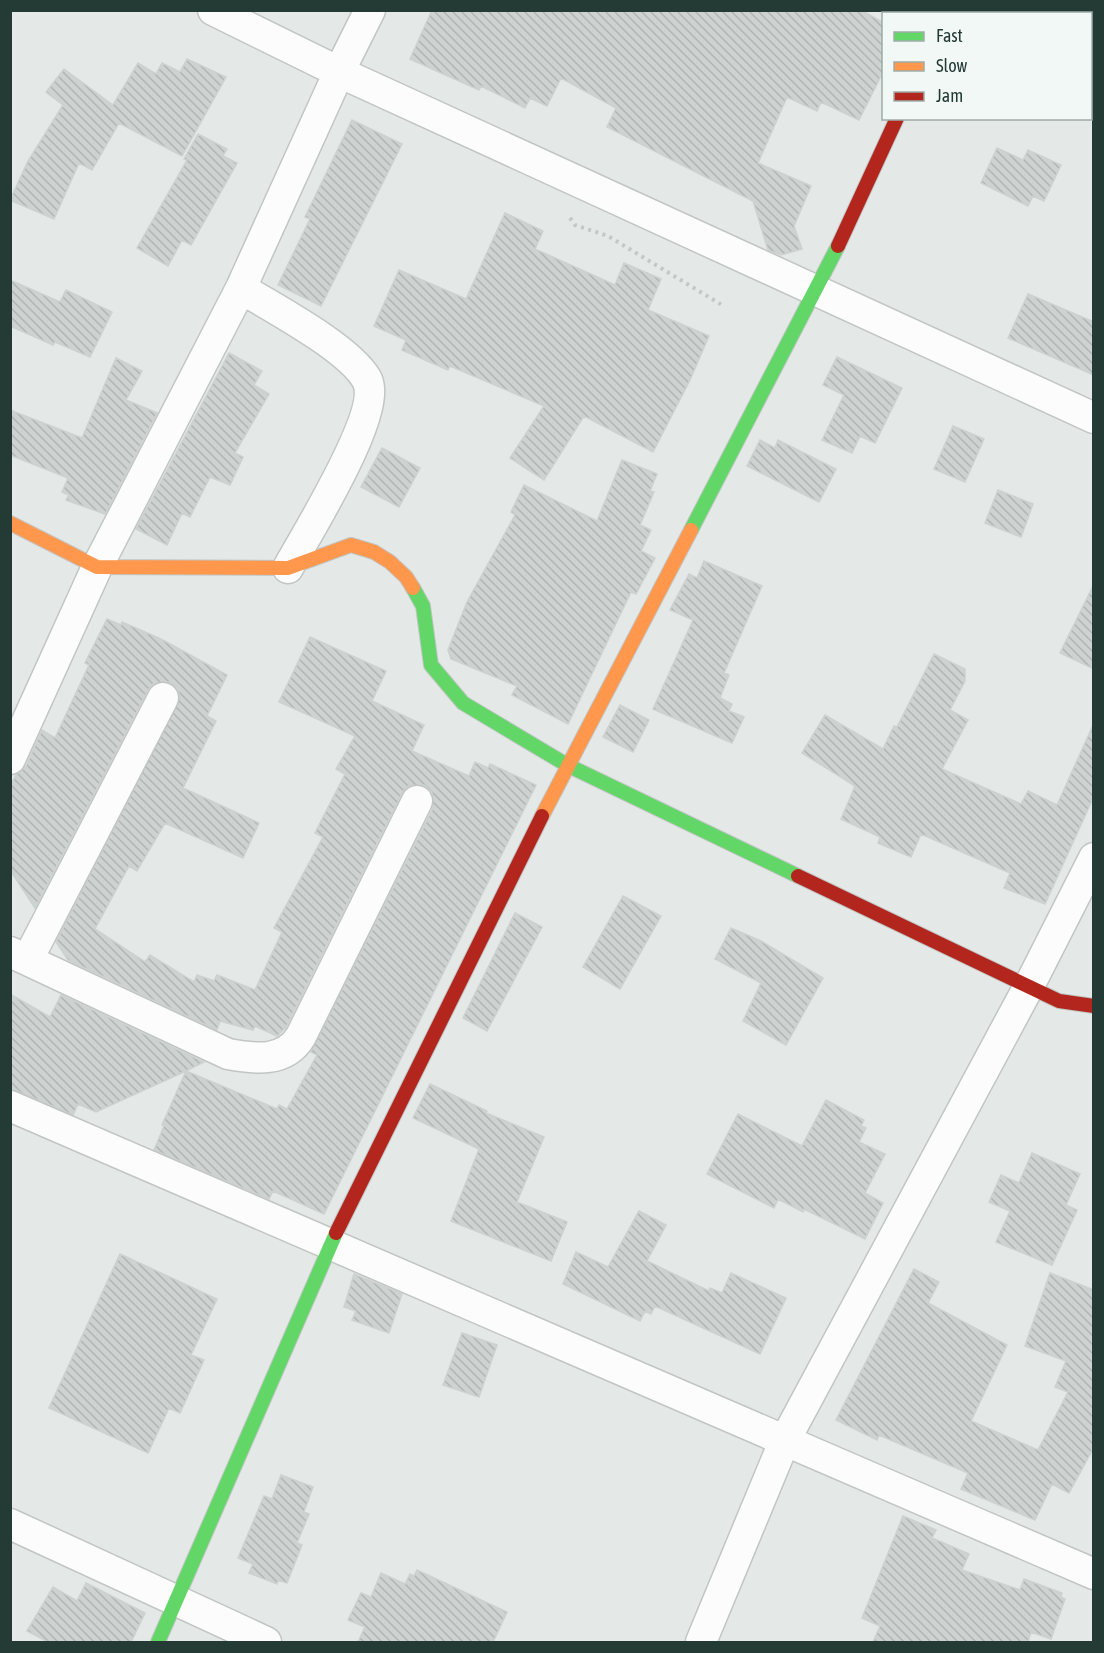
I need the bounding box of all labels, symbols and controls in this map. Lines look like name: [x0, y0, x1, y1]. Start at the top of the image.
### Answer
legend: [882, 12, 1092, 120]
text: Fast: [936, 25, 963, 46]
text: Slow: [936, 55, 967, 76]
text: Jam: [936, 85, 963, 106]

